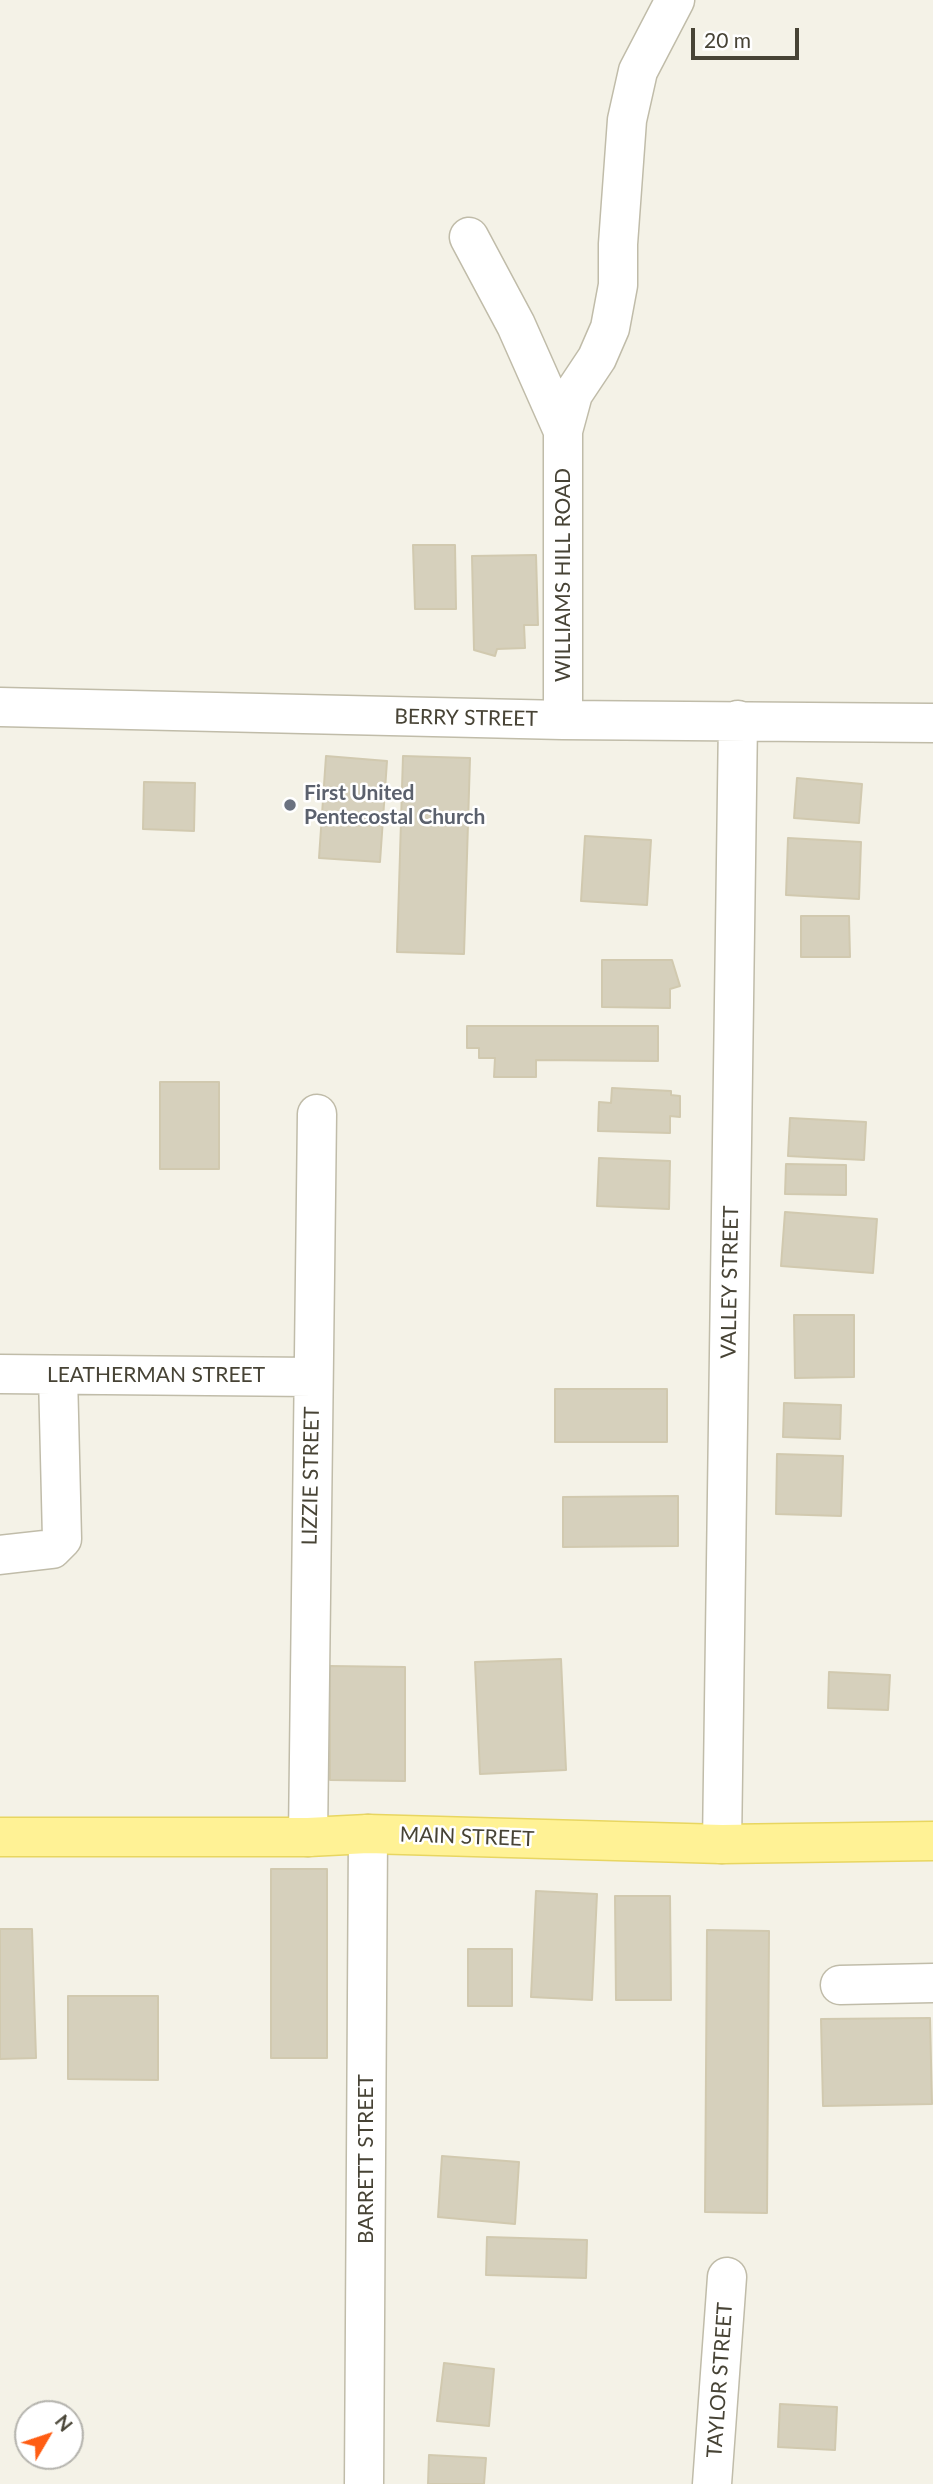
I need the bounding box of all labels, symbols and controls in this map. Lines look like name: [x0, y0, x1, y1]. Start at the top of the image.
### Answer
scale bar: [695, 14, 804, 58]
text: 20 m: [704, 27, 751, 52]
street label: WILLIAMS HILL ROAD: [550, 468, 576, 682]
street label: BERRY STREET: [394, 704, 538, 732]
place label: First United Pentecostal Church: [304, 780, 485, 830]
marker: First United Pentecostal Church: [282, 797, 298, 813]
street label: VALLEY STREET: [716, 1205, 744, 1359]
street label: LEATHERMAN STREET: [47, 1362, 265, 1388]
street label: LIZZIE STREET: [297, 1406, 325, 1546]
street label: MAIN STREET: [399, 1822, 535, 1852]
street label: BARRETT STREET: [353, 2074, 379, 2244]
street label: TAYLOR STREET: [702, 2301, 738, 2459]
north arrow: [14, 2400, 84, 2470]
text: N: [51, 2410, 78, 2436]

